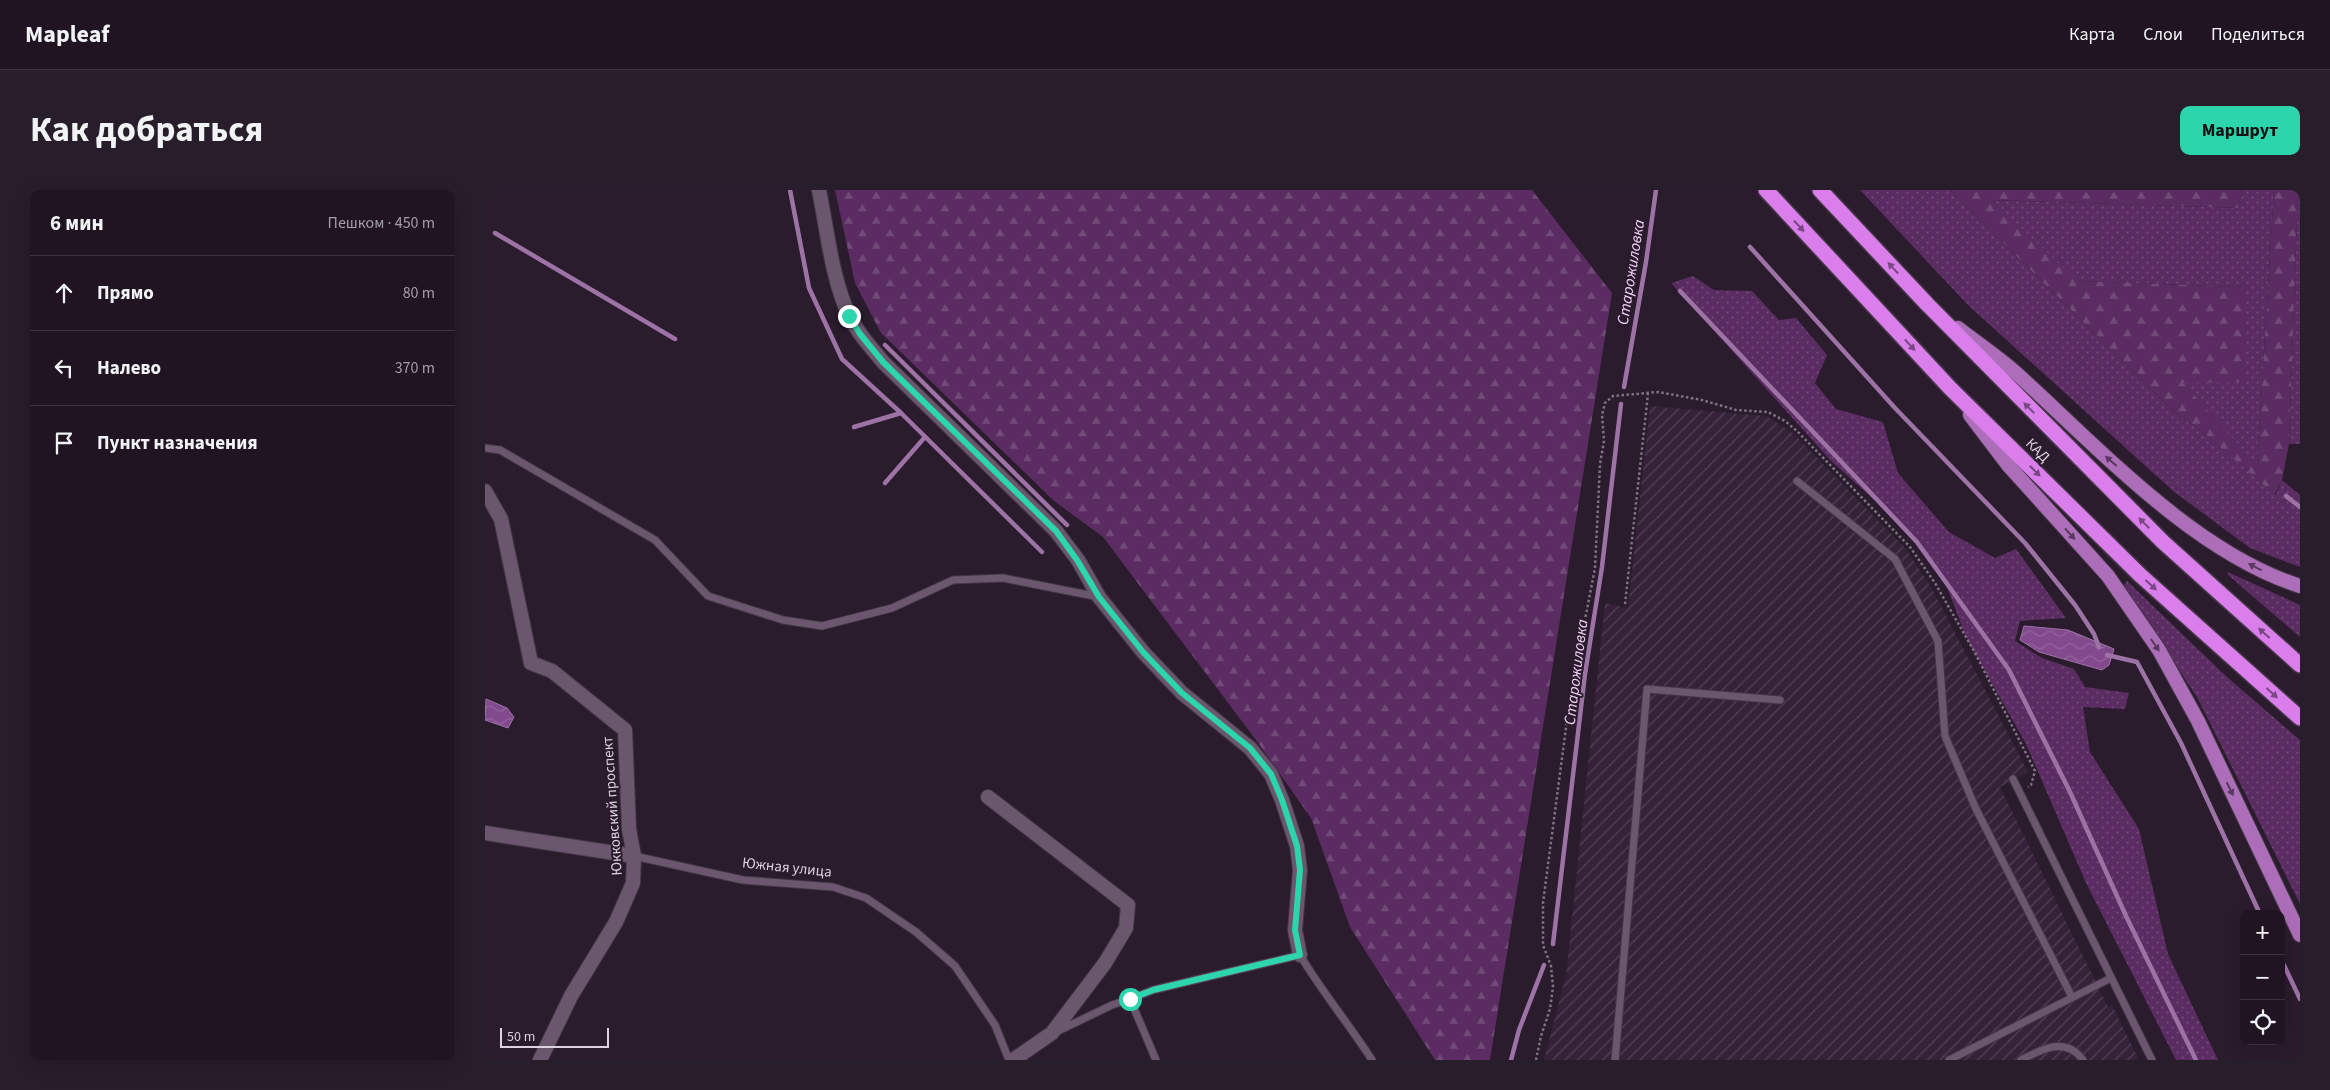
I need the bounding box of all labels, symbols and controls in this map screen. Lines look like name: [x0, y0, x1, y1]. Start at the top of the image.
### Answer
text: Mapleaf: [25, 17, 110, 52]
text: Карта: [2069, 22, 2115, 47]
text: Слои: [2143, 22, 2183, 47]
text: Поделиться: [2211, 22, 2305, 47]
text: Как добраться: [30, 105, 263, 155]
button: Маршрут: [2180, 106, 2300, 155]
text: 6 мин: [50, 208, 104, 238]
text: Пешком · 450 m: [328, 212, 435, 234]
water label: Старожиловка: [1612, 217, 1650, 326]
one-way arrow: [1794, 219, 1805, 232]
one-way arrow: [1887, 263, 1899, 275]
icon: ahead: [50, 279, 78, 307]
text: Прямо: [97, 280, 154, 307]
text: 80 m: [403, 282, 435, 304]
route end: [838, 305, 861, 328]
one-way arrow: [1904, 338, 1916, 350]
icon: left: [50, 354, 78, 382]
text: Налево: [97, 355, 161, 382]
text: 370 m: [395, 357, 435, 379]
one-way arrow: [2024, 402, 2036, 414]
icon: arrive: [50, 429, 78, 457]
text: Пункт назначения: [97, 430, 258, 457]
street label: КАД: [2021, 434, 2055, 467]
one-way arrow: [2104, 455, 2117, 466]
one-way arrow: [2028, 465, 2040, 477]
one-way arrow: [2138, 517, 2150, 529]
one-way arrow: [2064, 527, 2076, 539]
one-way arrow: [2248, 563, 2263, 571]
one-way arrow: [2145, 579, 2157, 591]
water label: Старожиловка: [1559, 618, 1593, 726]
one-way arrow: [2257, 627, 2270, 638]
one-way arrow: [2151, 638, 2160, 651]
one-way arrow: [2266, 687, 2278, 699]
street label: Юкковский проспект: [597, 736, 628, 876]
one-way arrow: [2226, 782, 2234, 796]
street label: Южная улица: [741, 852, 833, 883]
map controls: [2240, 910, 2285, 1045]
button: +: [2240, 910, 2285, 955]
button: −: [2240, 955, 2285, 1000]
route start: [1119, 988, 1142, 1011]
button: locate: [2240, 1000, 2285, 1045]
scale bar: [500, 1025, 609, 1048]
text: 50 m: [507, 1027, 535, 1047]

